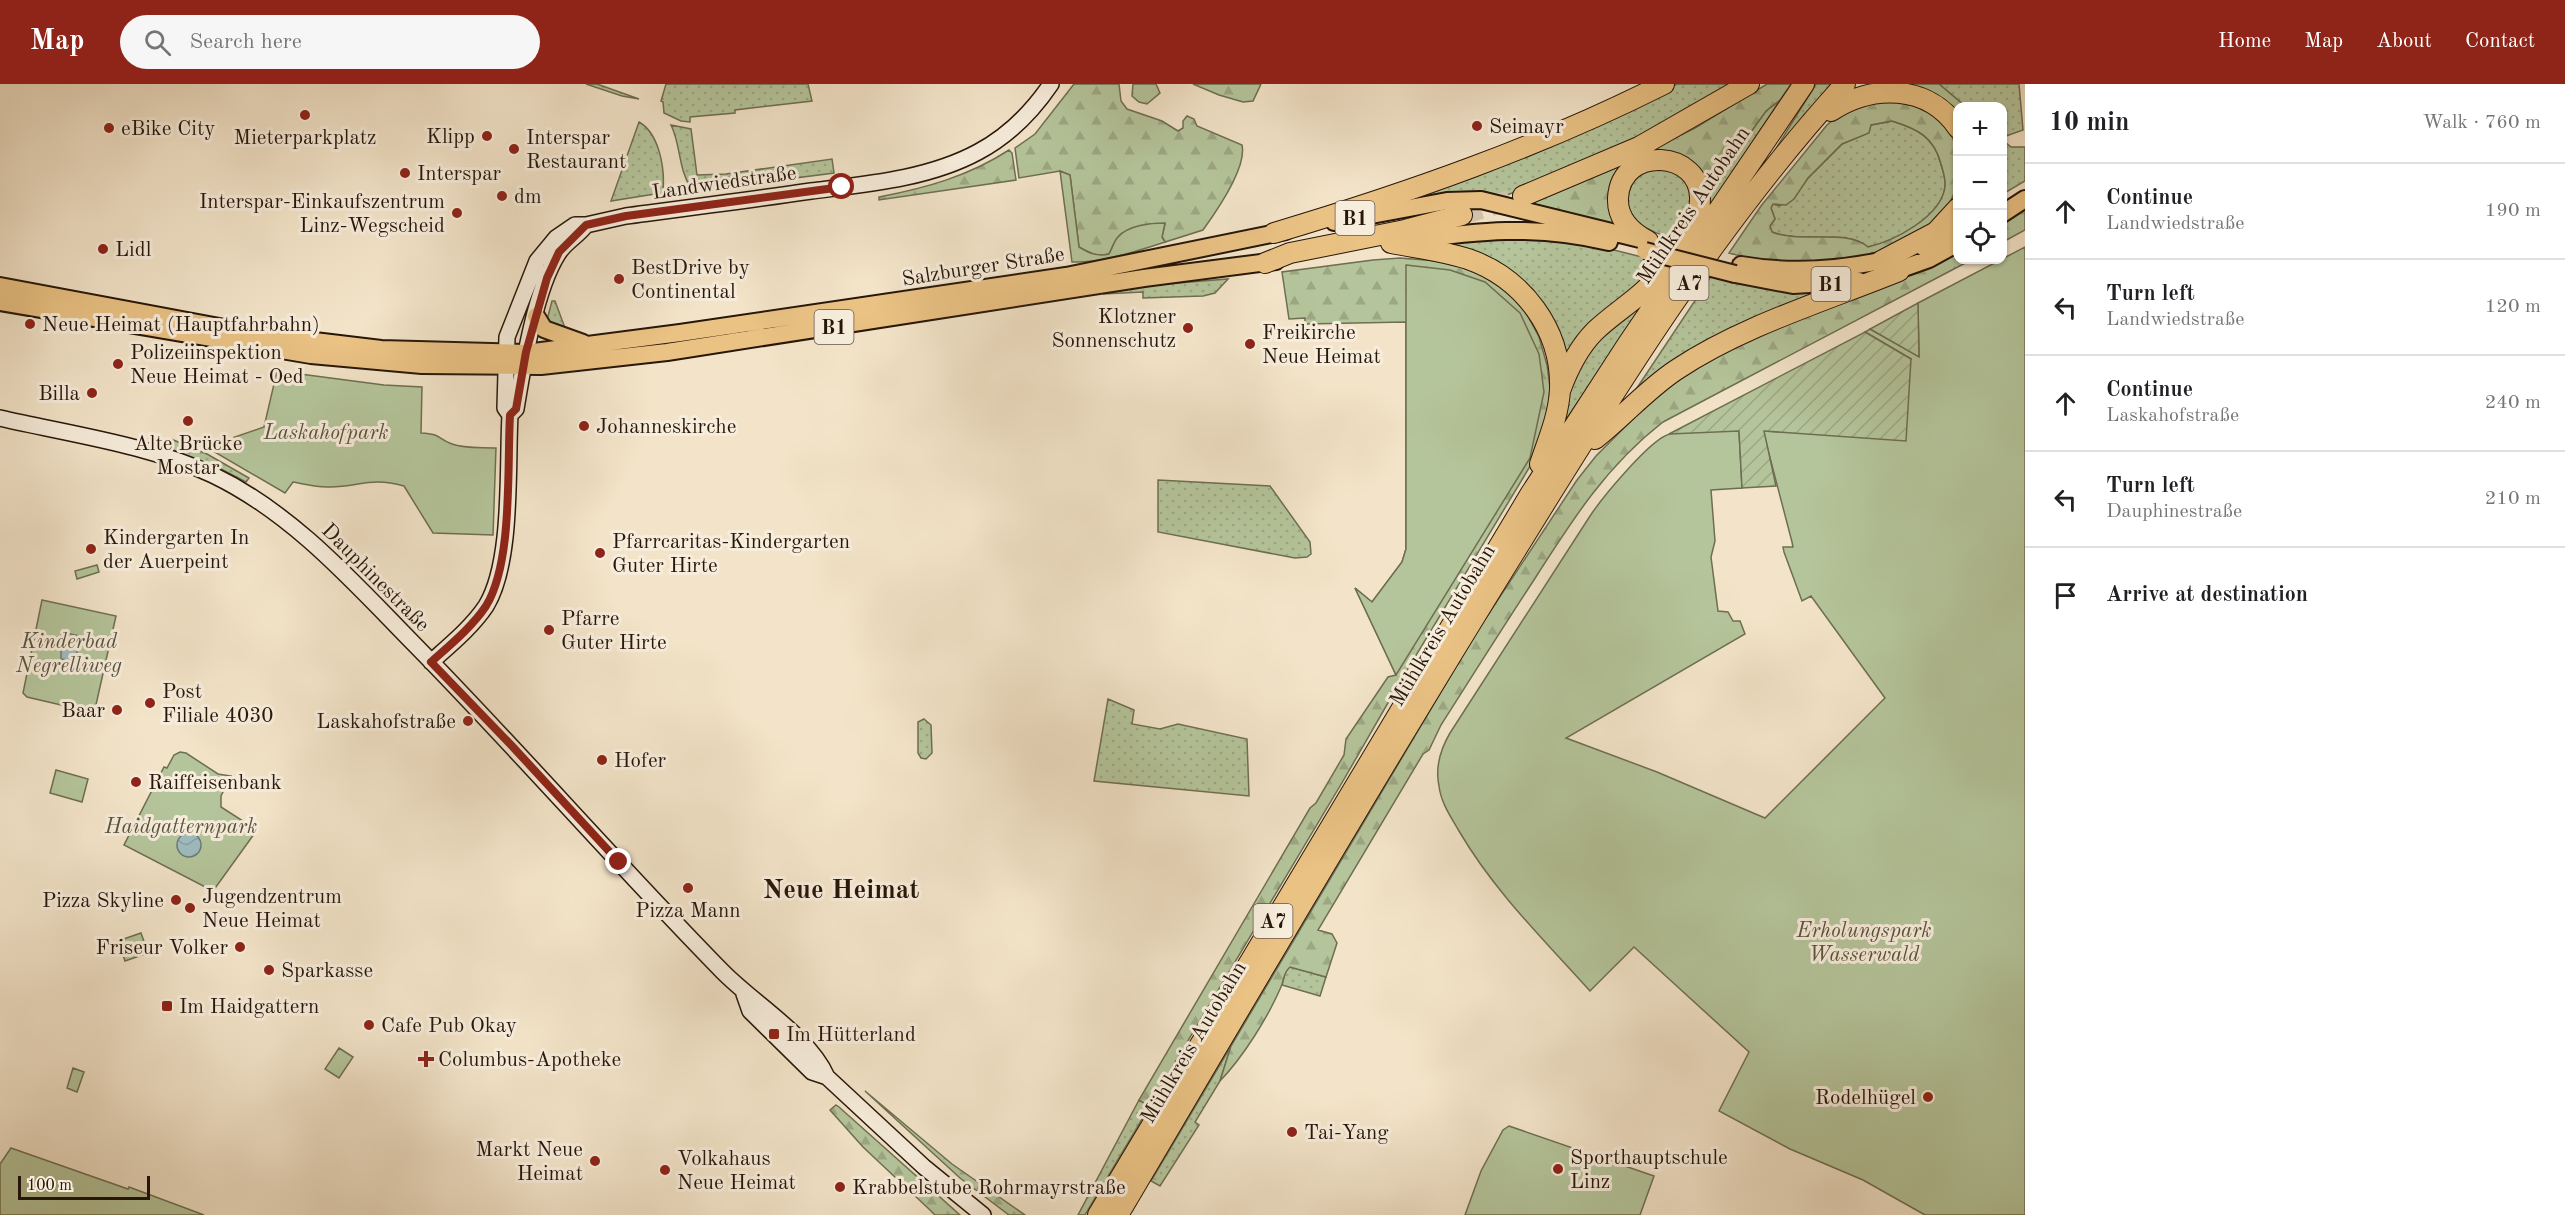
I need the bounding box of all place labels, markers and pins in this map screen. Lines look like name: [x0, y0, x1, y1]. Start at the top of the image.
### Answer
marker: Mieterparkplatz: [298, 108, 312, 122]
place label: Seimayr: [1489, 117, 1564, 138]
place label: eBike City: [121, 119, 216, 140]
marker: Seimayr: [1470, 119, 1484, 133]
marker: eBike City: [102, 121, 116, 135]
place label: Klipp: [426, 127, 475, 148]
place label: Mieterparkplatz: [234, 128, 376, 149]
place label: Interspar Restaurant: [526, 128, 626, 173]
marker: Klipp: [480, 129, 494, 143]
marker: Interspar Restaurant: [507, 142, 521, 156]
place label: Interspar: [417, 164, 502, 185]
marker: Interspar: [398, 166, 412, 180]
place label: dm: [514, 187, 542, 208]
marker: dm: [495, 189, 509, 203]
place label: Interspar-Einkaufszentrum Linz-Wegscheid: [199, 192, 445, 237]
marker: Interspar-Einkaufszentrum Linz-Wegscheid: [450, 206, 464, 220]
place label: Lidl: [115, 240, 152, 261]
marker: Lidl: [96, 242, 110, 256]
place label: BestDrive by Continental: [631, 258, 750, 303]
marker: BestDrive by Continental: [612, 272, 626, 286]
place label: Klotzner Sonnenschutz: [1051, 307, 1176, 352]
place label: Neue Heimat (Hauptfahrbahn): [42, 315, 320, 336]
marker: Neue Heimat (Hauptfahrbahn): [23, 317, 37, 331]
marker: Klotzner Sonnenschutz: [1181, 321, 1195, 335]
place label: Freikirche Neue Heimat: [1262, 323, 1381, 368]
marker: Freikirche Neue Heimat: [1243, 337, 1257, 351]
place label: Polizeiinspektion Neue Heimat - Oed: [130, 343, 304, 388]
marker: Polizeiinspektion Neue Heimat - Oed: [111, 357, 125, 371]
place label: Billa: [38, 384, 80, 405]
marker: Billa: [85, 386, 99, 400]
marker: Alte Brücke Mostar: [181, 414, 195, 428]
place label: Johanneskirche: [596, 417, 736, 438]
marker: Johanneskirche: [577, 419, 591, 433]
place label: Alte Brücke Mostar: [134, 434, 242, 479]
place label: Kindergarten In der Auerpeint: [103, 528, 249, 573]
place label: Pfarrcaritas-Kindergarten Guter Hirte: [612, 532, 850, 577]
marker: Kindergarten In der Auerpeint: [84, 542, 98, 556]
marker: Pfarrcaritas-Kindergarten Guter Hirte: [593, 546, 607, 560]
place label: Pfarre Guter Hirte: [561, 609, 667, 654]
marker: Pfarre Guter Hirte: [542, 623, 556, 637]
place label: Post Filiale 4030: [162, 682, 274, 727]
marker: Post Filiale 4030: [143, 696, 157, 710]
place label: Baar: [61, 701, 105, 722]
marker: Baar: [110, 703, 124, 717]
place label: Laskahofstraße: [316, 712, 456, 733]
marker: Laskahofstraße: [461, 714, 475, 728]
place label: Hofer: [614, 751, 667, 772]
marker: Hofer: [595, 753, 609, 767]
place label: Raiffeisenbank: [148, 773, 282, 794]
marker: Raiffeisenbank: [129, 775, 143, 789]
marker: Pizza Mann: [681, 881, 695, 895]
place label: Jugendzentrum Neue Heimat: [202, 887, 342, 932]
place label: Pizza Skyline: [42, 891, 164, 912]
marker: Pizza Skyline: [169, 893, 183, 907]
marker: Jugendzentrum Neue Heimat: [183, 901, 197, 915]
place label: Pizza Mann: [635, 901, 741, 922]
place label: Friseur Volker: [96, 938, 228, 959]
marker: Friseur Volker: [233, 940, 247, 954]
place label: Sparkasse: [281, 961, 373, 982]
marker: Sparkasse: [262, 963, 276, 977]
place label: Im Haidgattern: [179, 997, 319, 1018]
marker: Im Haidgattern: [160, 999, 174, 1013]
place label: Cafe Pub Okay: [381, 1016, 517, 1037]
marker: Cafe Pub Okay: [362, 1018, 376, 1032]
place label: Im Hütterland: [786, 1025, 916, 1046]
marker: Im Hütterland: [767, 1027, 781, 1041]
place label: Columbus-Apotheke: [438, 1050, 621, 1071]
marker: Columbus-Apotheke: [419, 1052, 433, 1066]
place label: Rodelhügel: [1815, 1088, 1916, 1109]
marker: Rodelhügel: [1921, 1090, 1935, 1104]
place label: Tai-Yang: [1304, 1123, 1389, 1144]
marker: Tai-Yang: [1285, 1125, 1299, 1139]
place label: Markt Neue Heimat: [476, 1140, 583, 1185]
place label: Sporthauptschule Linz: [1570, 1148, 1728, 1193]
place label: Volkahaus Neue Heimat: [677, 1149, 796, 1194]
marker: Markt Neue Heimat: [588, 1154, 602, 1168]
marker: Sporthauptschule Linz: [1551, 1162, 1565, 1176]
marker: Volkahaus Neue Heimat: [658, 1163, 672, 1177]
place label: Krabbelstube Rohrmayrstraße: [852, 1178, 1126, 1199]
marker: Krabbelstube Rohrmayrstraße: [833, 1180, 847, 1194]

